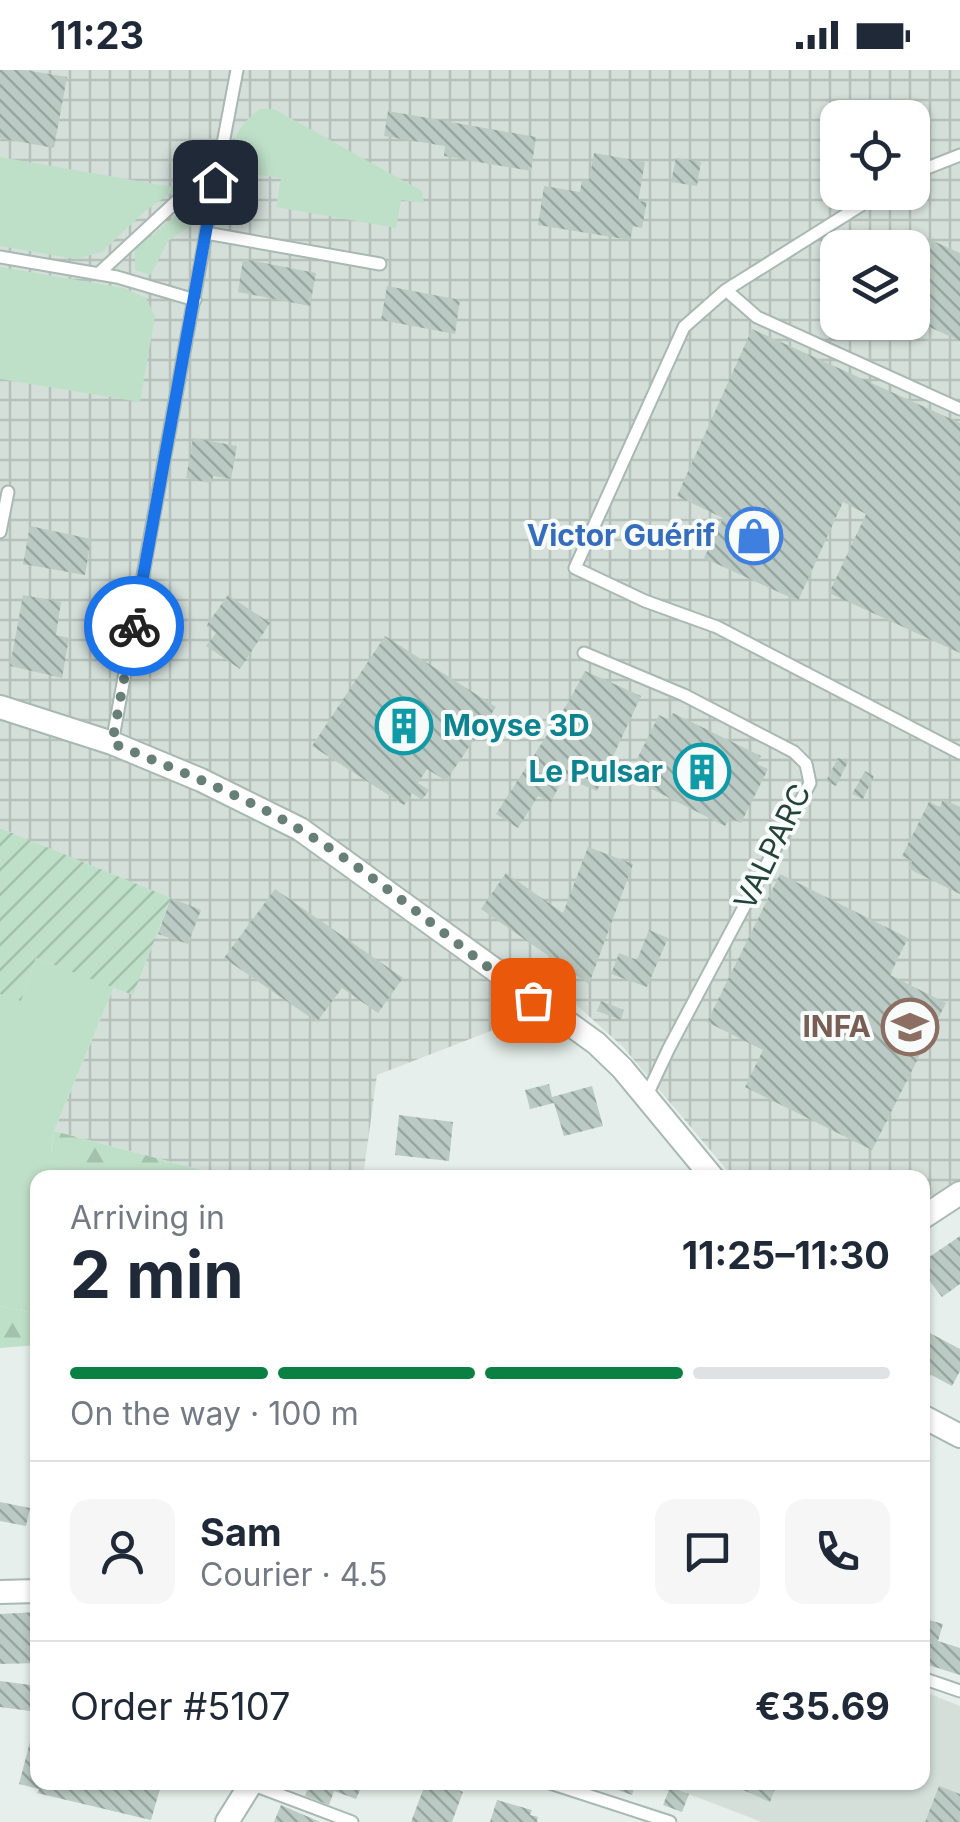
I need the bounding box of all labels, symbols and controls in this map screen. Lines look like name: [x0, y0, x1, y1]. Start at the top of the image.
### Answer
text: 11:23: [50, 12, 144, 58]
map controls: [820, 100, 930, 340]
button: locate: [820, 100, 930, 210]
pin: [173, 140, 258, 225]
icon: home: [188, 155, 243, 210]
button: layers: [820, 230, 930, 340]
shop icon: Victor Guérif: [724, 506, 784, 566]
place label: Victor Guérif: [527, 517, 715, 553]
courier: [84, 576, 184, 676]
icon: bike: [107, 599, 162, 654]
building icon: Moyse 3D: [374, 696, 434, 756]
place label: Moyse 3D: [443, 707, 590, 743]
building icon: Le Pulsar: [672, 742, 732, 802]
place label: Le Pulsar: [528, 753, 663, 789]
street label: VALPARC: [726, 778, 818, 915]
pin: [491, 958, 576, 1043]
icon: bag: [506, 973, 561, 1028]
school or university icon: INFA: [880, 997, 940, 1057]
place label: INFA: [802, 1008, 871, 1044]
text: Arriving in: [70, 1198, 225, 1237]
text: 11:25–11:30: [682, 1232, 890, 1278]
text: 2 min: [70, 1235, 244, 1314]
text: On the way · 100 m: [70, 1394, 359, 1433]
button: person: [70, 1499, 175, 1604]
button: chat: [655, 1499, 760, 1604]
button: phone: [785, 1499, 890, 1604]
text: Sam: [200, 1509, 282, 1555]
text: Courier · 4.5: [200, 1555, 388, 1594]
text: Order #5107: [70, 1683, 291, 1729]
text: €35.69: [755, 1683, 890, 1729]

